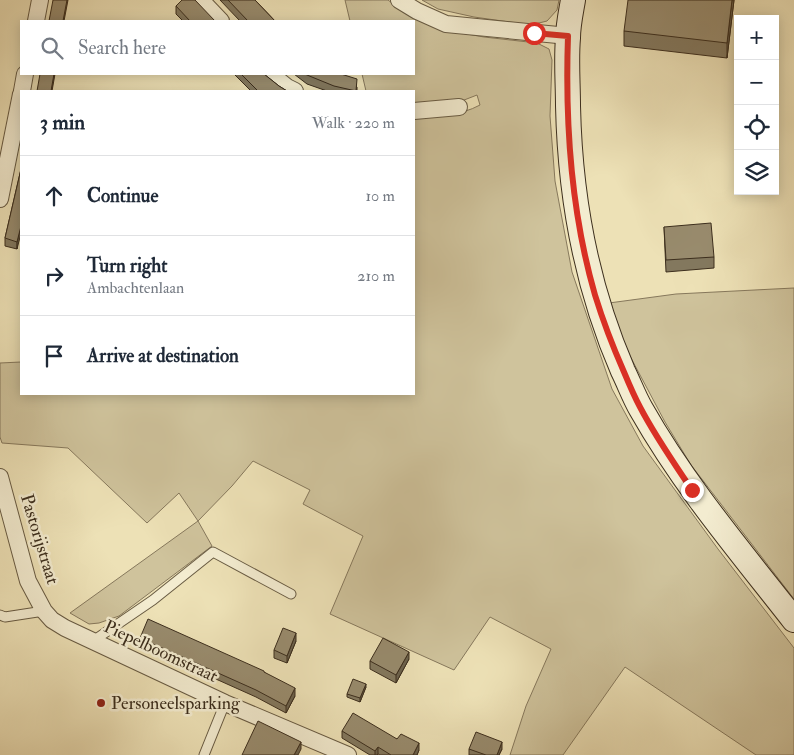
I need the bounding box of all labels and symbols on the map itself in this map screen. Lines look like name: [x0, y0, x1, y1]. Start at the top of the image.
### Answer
route start: [523, 22, 546, 45]
route end: [681, 479, 704, 502]
street label: Pastorijstraat: [15, 491, 64, 587]
street label: Piepelboomstraat: [100, 615, 222, 688]
place label: Personeelsparking: [111, 692, 241, 715]
marker: Personeelsparking: [95, 697, 107, 709]

